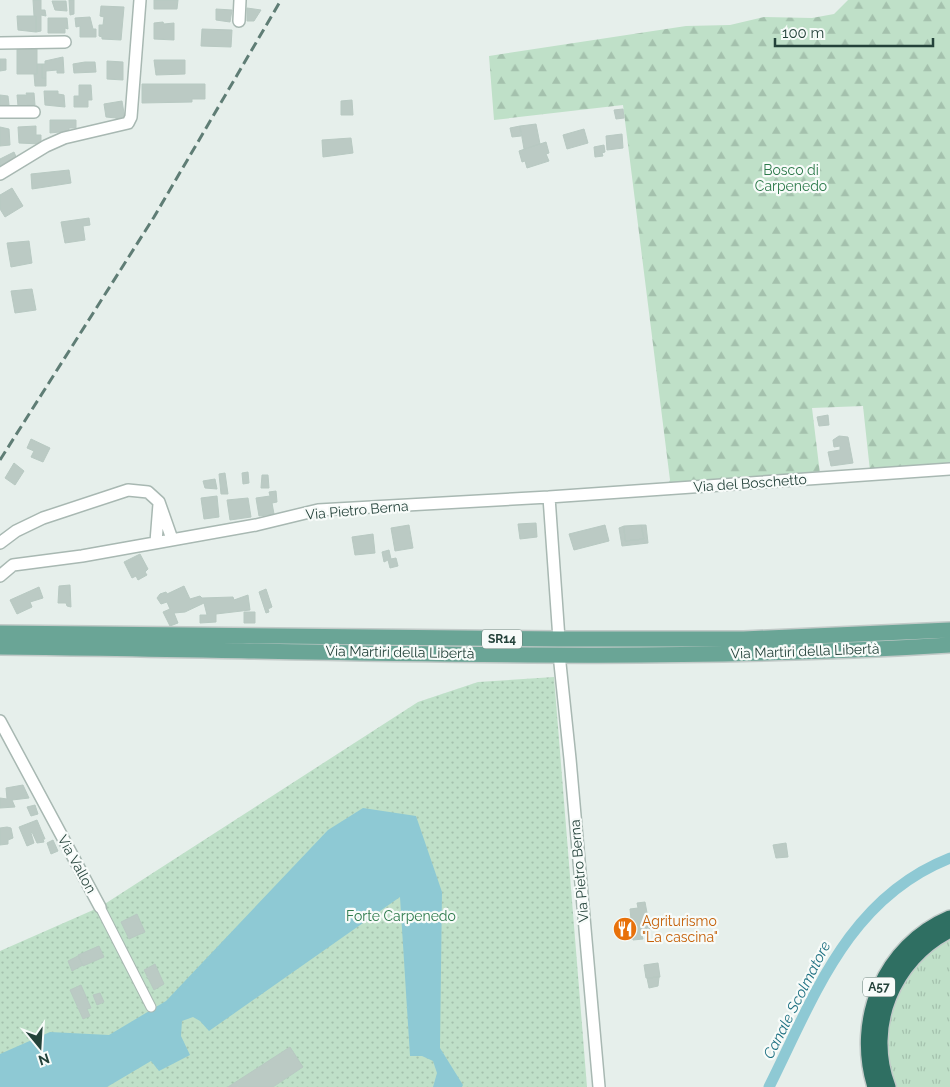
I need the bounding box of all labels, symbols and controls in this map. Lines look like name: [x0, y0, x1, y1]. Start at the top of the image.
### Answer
scale bar: [775, 15, 932, 47]
text: 100 m: [782, 24, 824, 42]
park label: Bosco di Carpenedo: [755, 162, 827, 194]
street label: Via del Boschetto: [693, 471, 807, 495]
street label: Via Pietro Berna: [305, 498, 409, 522]
road number: SR14: [482, 630, 522, 648]
street label: Via Martiri della Libertà: [730, 640, 880, 662]
street label: Via Martiri della Libertà: [325, 643, 475, 661]
street label: Via Pietro Berna: [567, 819, 591, 923]
street label: Via Vallon: [55, 832, 99, 896]
park label: Forte Carpenedo: [346, 908, 456, 924]
place label: Agriturismo "La cascina": [642, 913, 718, 945]
restaurant icon: Agriturismo "La cascina": [612, 916, 638, 942]
water label: Canale Scolmatore: [760, 938, 834, 1062]
road number: A57: [863, 978, 895, 996]
north arrow: [15, 1022, 65, 1072]
text: N: [36, 1050, 52, 1069]

